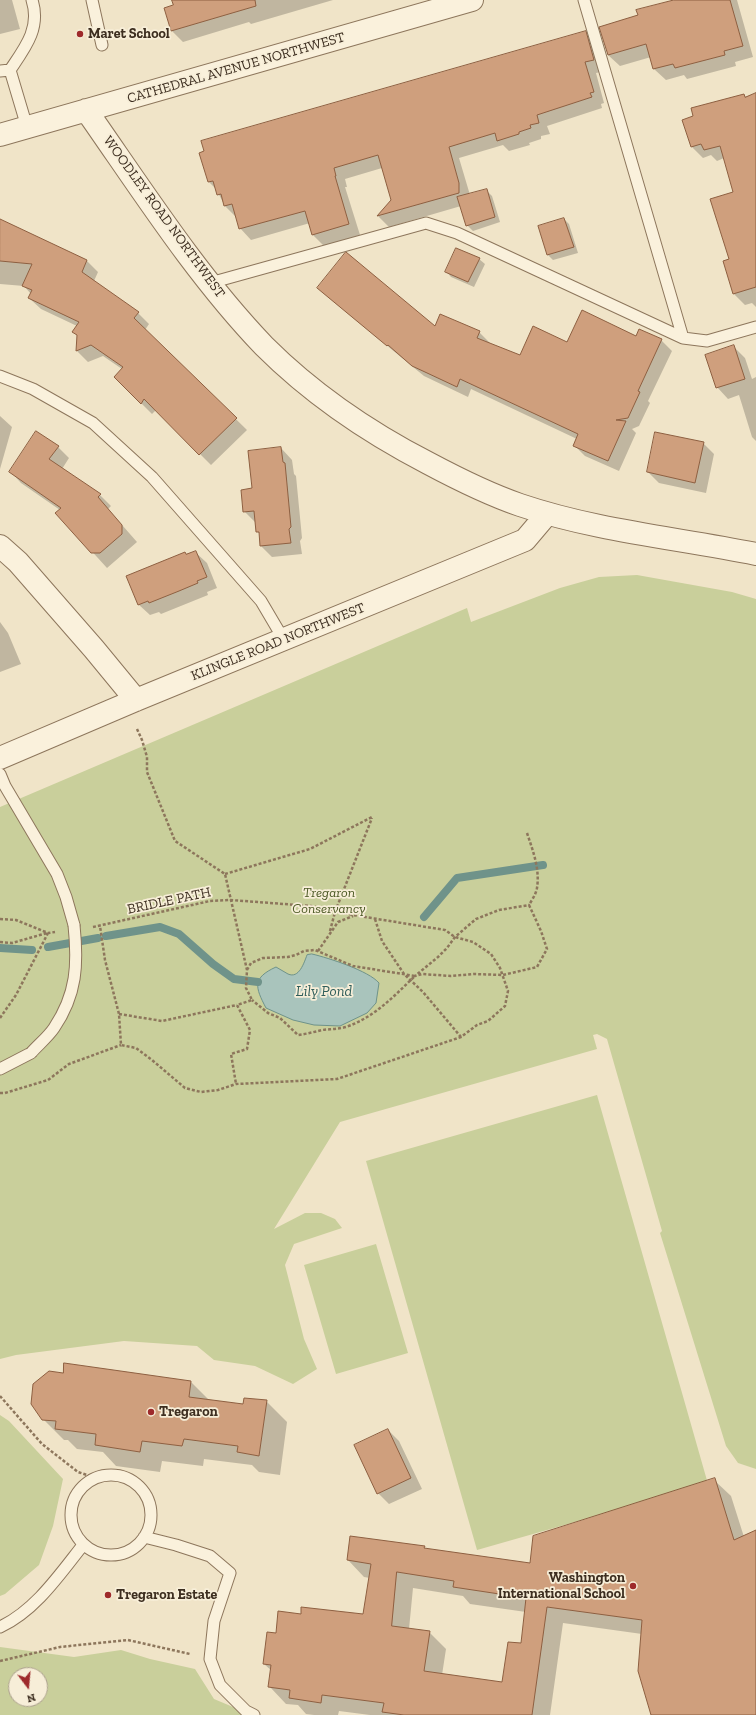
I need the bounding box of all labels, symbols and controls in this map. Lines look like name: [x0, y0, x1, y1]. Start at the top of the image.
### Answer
place label: Maret School: [88, 26, 170, 42]
marker: Maret School: [75, 29, 85, 39]
street label: CATHEDRAL AVENUE NORTHWEST: [125, 29, 347, 107]
street label: WOODLEY ROAD NORTHWEST: [100, 133, 228, 301]
street label: KLINGLE ROAD NORTHWEST: [189, 599, 367, 685]
street label: BRIDLE PATH: [126, 884, 212, 918]
park label: Tregaron Conservancy: [292, 885, 366, 918]
water label: Lily Pond: [296, 983, 352, 1001]
place label: Tregaron: [159, 1404, 218, 1420]
marker: Tregaron: [146, 1407, 156, 1417]
place label: Washington International School: [498, 1570, 625, 1602]
marker: Washington International School: [628, 1581, 638, 1591]
place label: Tregaron Estate: [116, 1587, 217, 1603]
marker: Tregaron Estate: [103, 1590, 113, 1600]
north arrow: [8, 1667, 48, 1707]
text: N: [25, 1691, 37, 1705]

